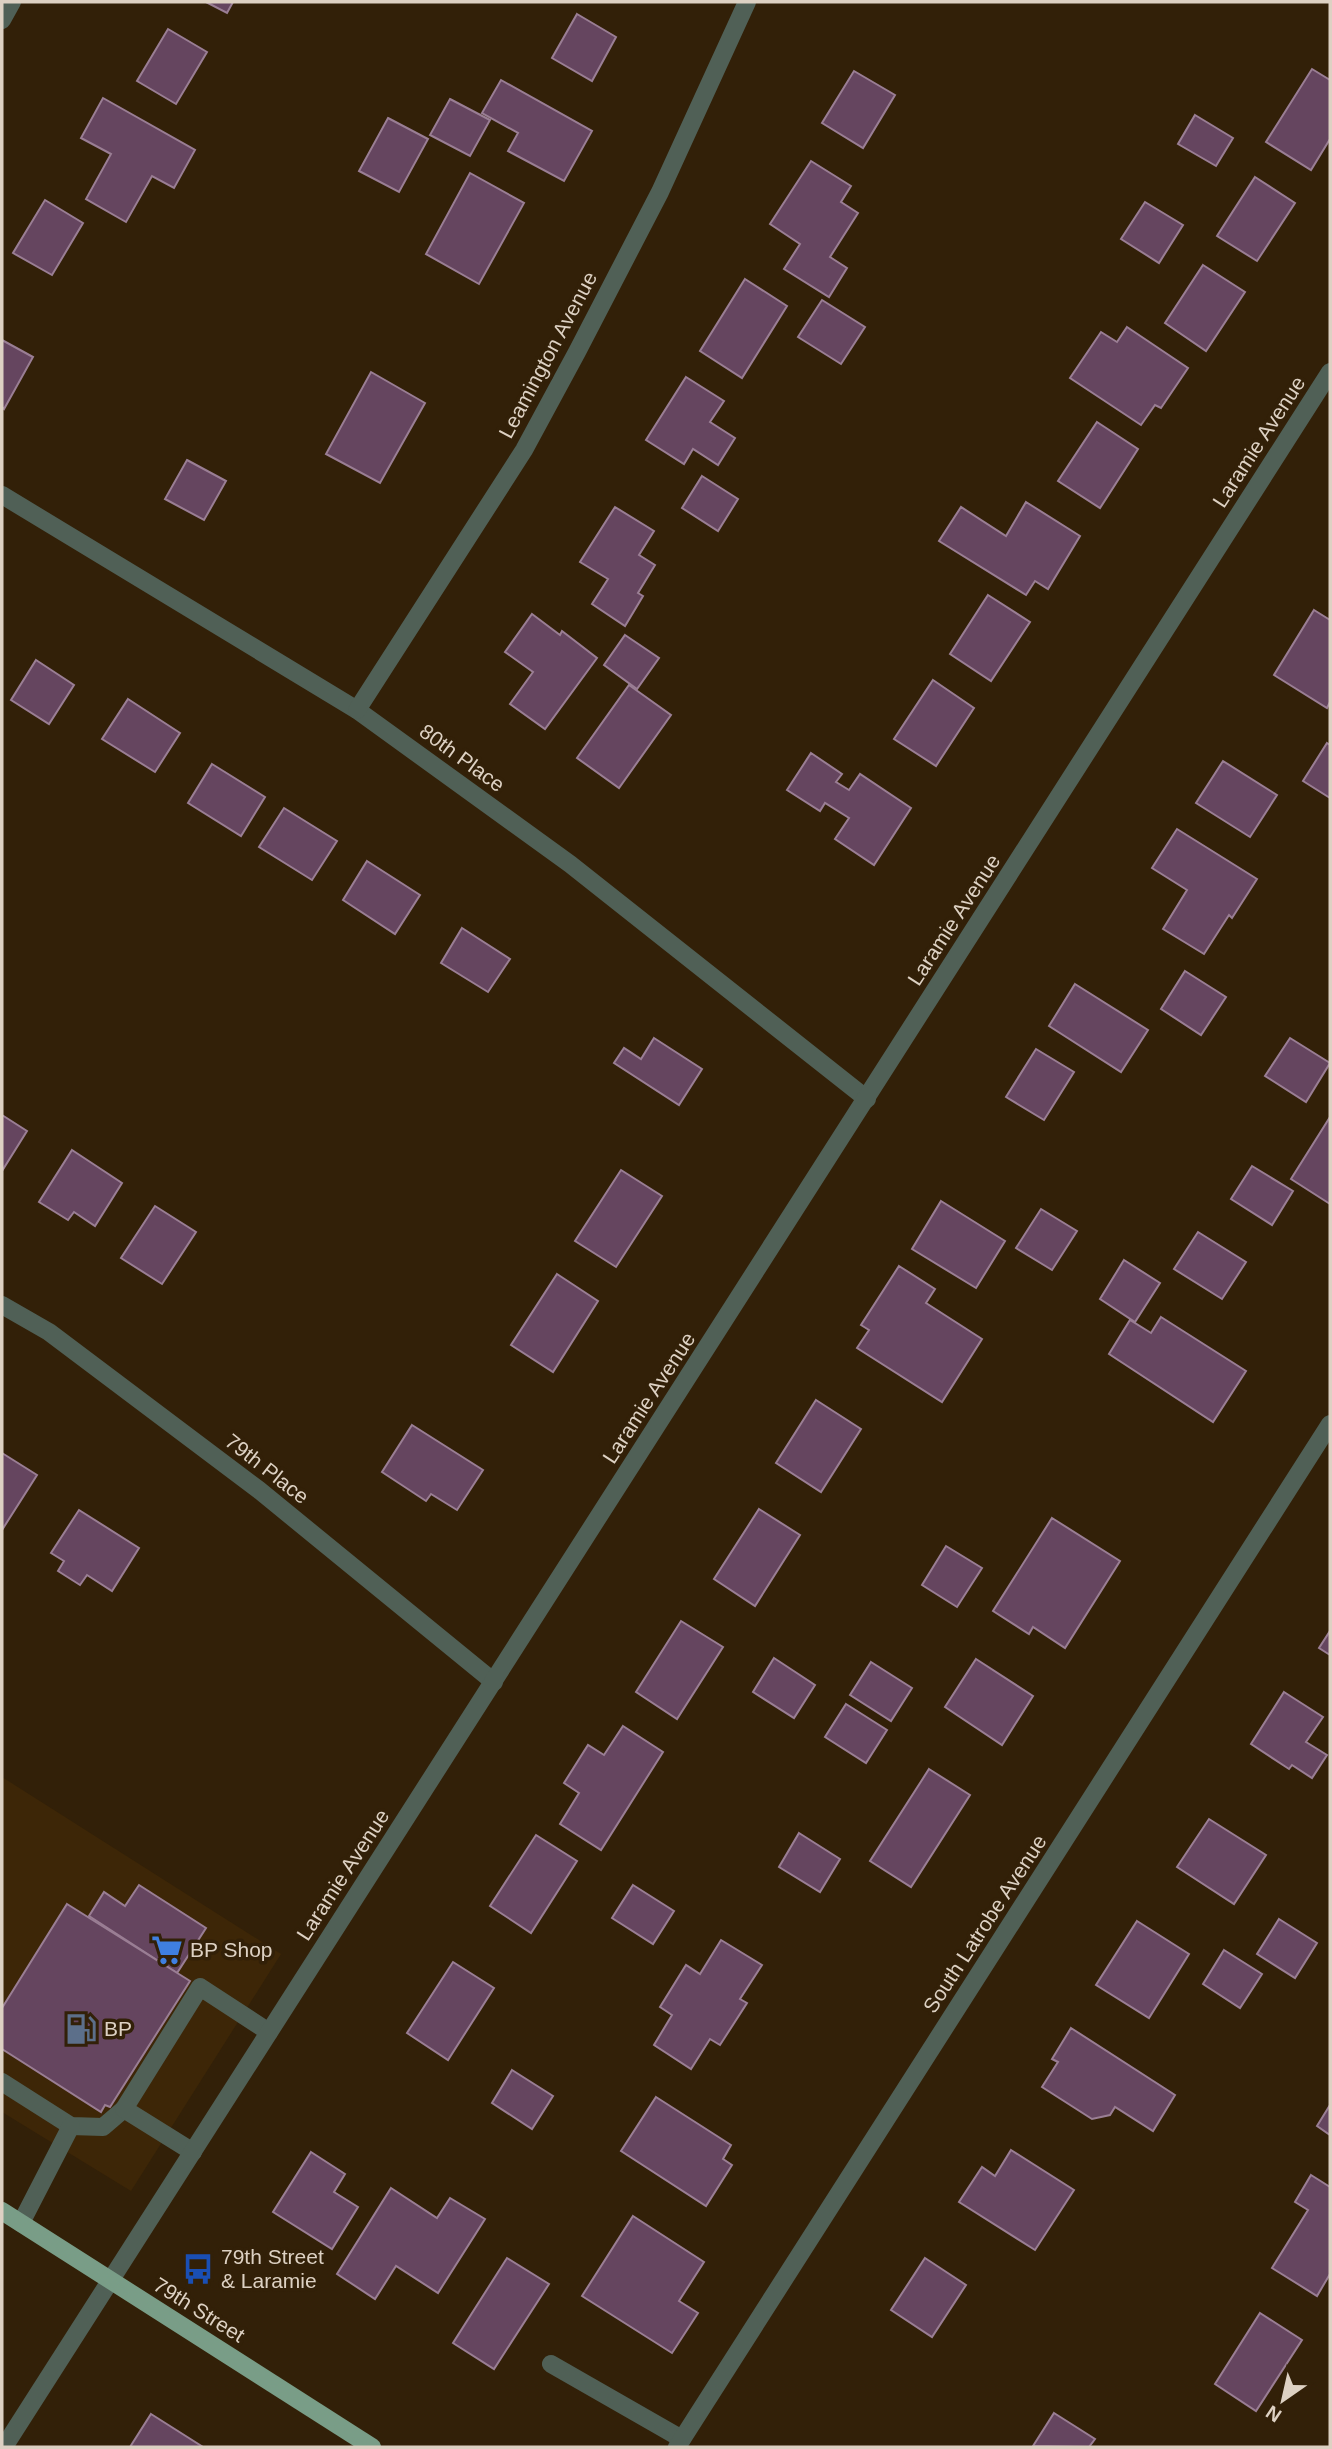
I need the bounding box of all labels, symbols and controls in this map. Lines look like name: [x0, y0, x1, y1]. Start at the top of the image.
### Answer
street label: Leamington Avenue: [494, 268, 601, 442]
street label: Laramie Avenue: [1208, 372, 1309, 511]
street label: 80th Place: [415, 719, 509, 796]
street label: Laramie Avenue: [903, 850, 1004, 989]
street label: Laramie Avenue: [598, 1328, 699, 1467]
street label: 79th Place: [221, 1429, 313, 1508]
street label: Laramie Avenue: [292, 1805, 393, 1944]
street label: South Latrobe Avenue: [918, 1830, 1051, 2017]
supermarket icon: BP Shop: [150, 1933, 184, 1967]
place label: BP Shop: [190, 1938, 273, 1961]
fuel station icon: BP: [64, 2012, 98, 2046]
place label: BP: [104, 2017, 132, 2040]
place label: 79th Street & Laramie: [221, 2245, 324, 2292]
bus stop icon: 79th Street & Laramie: [181, 2252, 215, 2286]
street label: 79th Street: [150, 2273, 249, 2347]
north arrow: [1248, 2365, 1318, 2435]
text: N: [1262, 2401, 1285, 2426]

